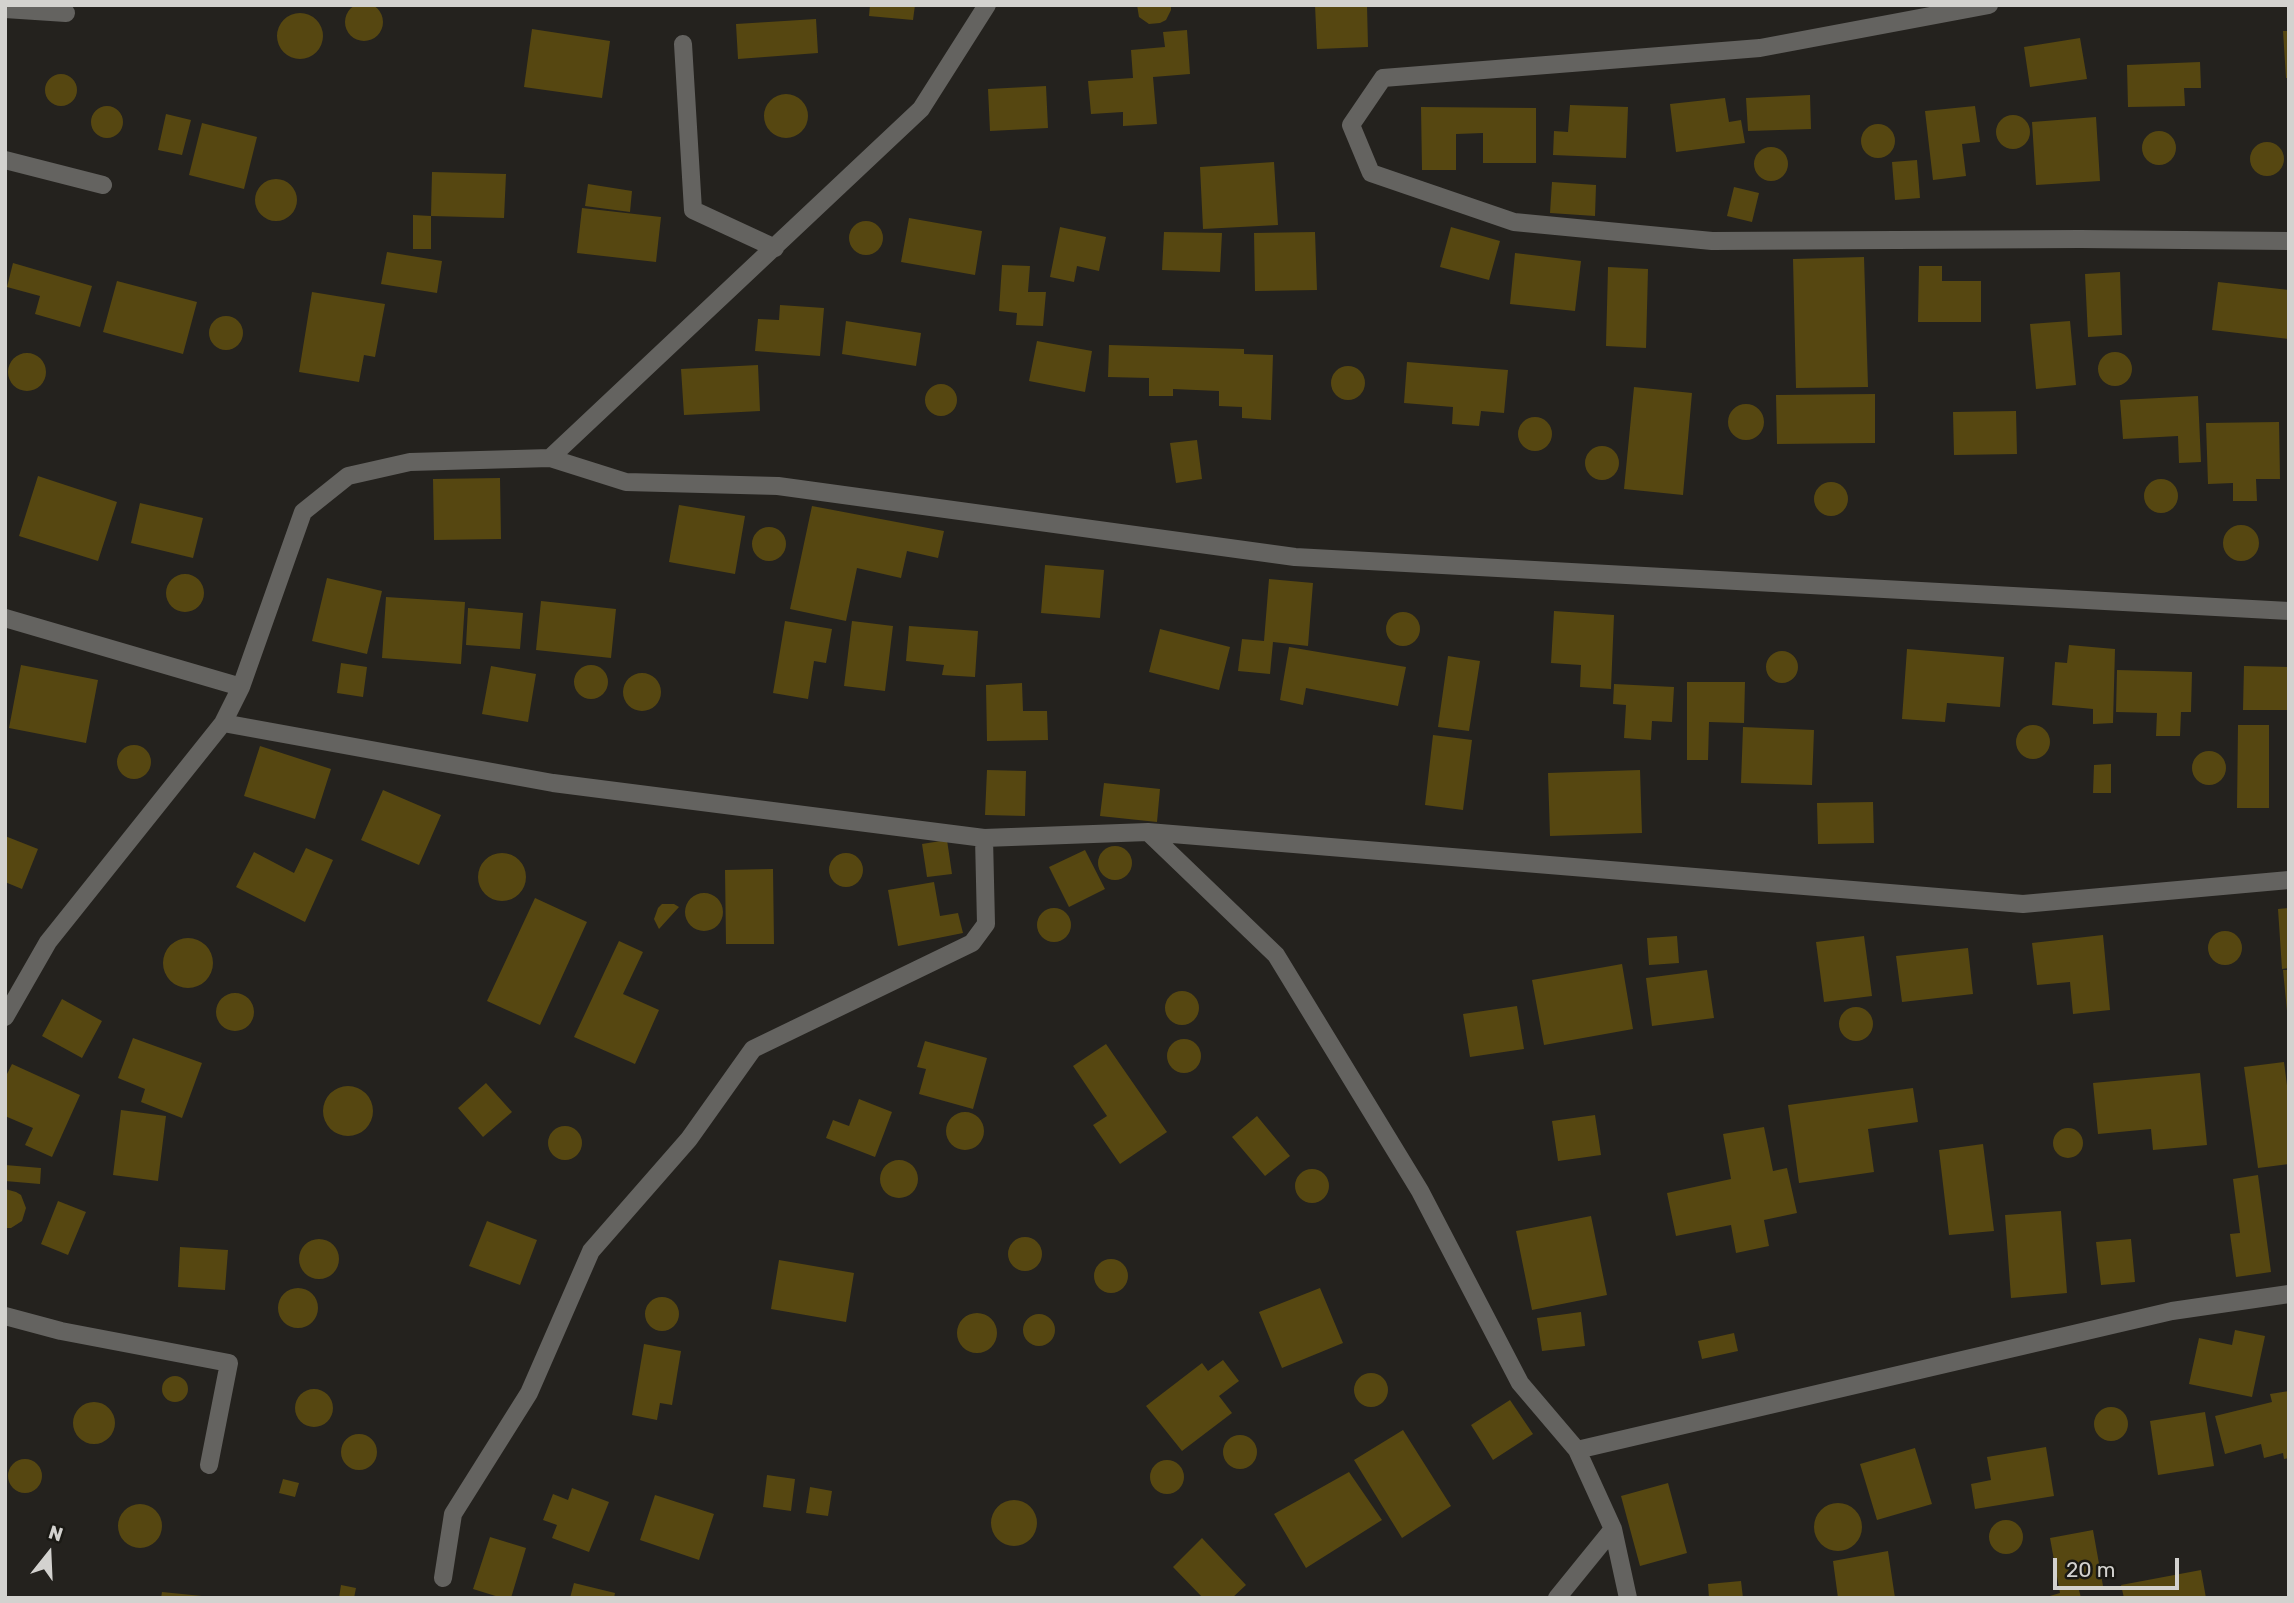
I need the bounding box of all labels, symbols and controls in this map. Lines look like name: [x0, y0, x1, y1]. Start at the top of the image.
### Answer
north arrow: [14, 1519, 84, 1589]
text: N: [46, 1521, 66, 1547]
scale bar: [2056, 1544, 2182, 1588]
text: 20 m: [2066, 1557, 2115, 1582]

